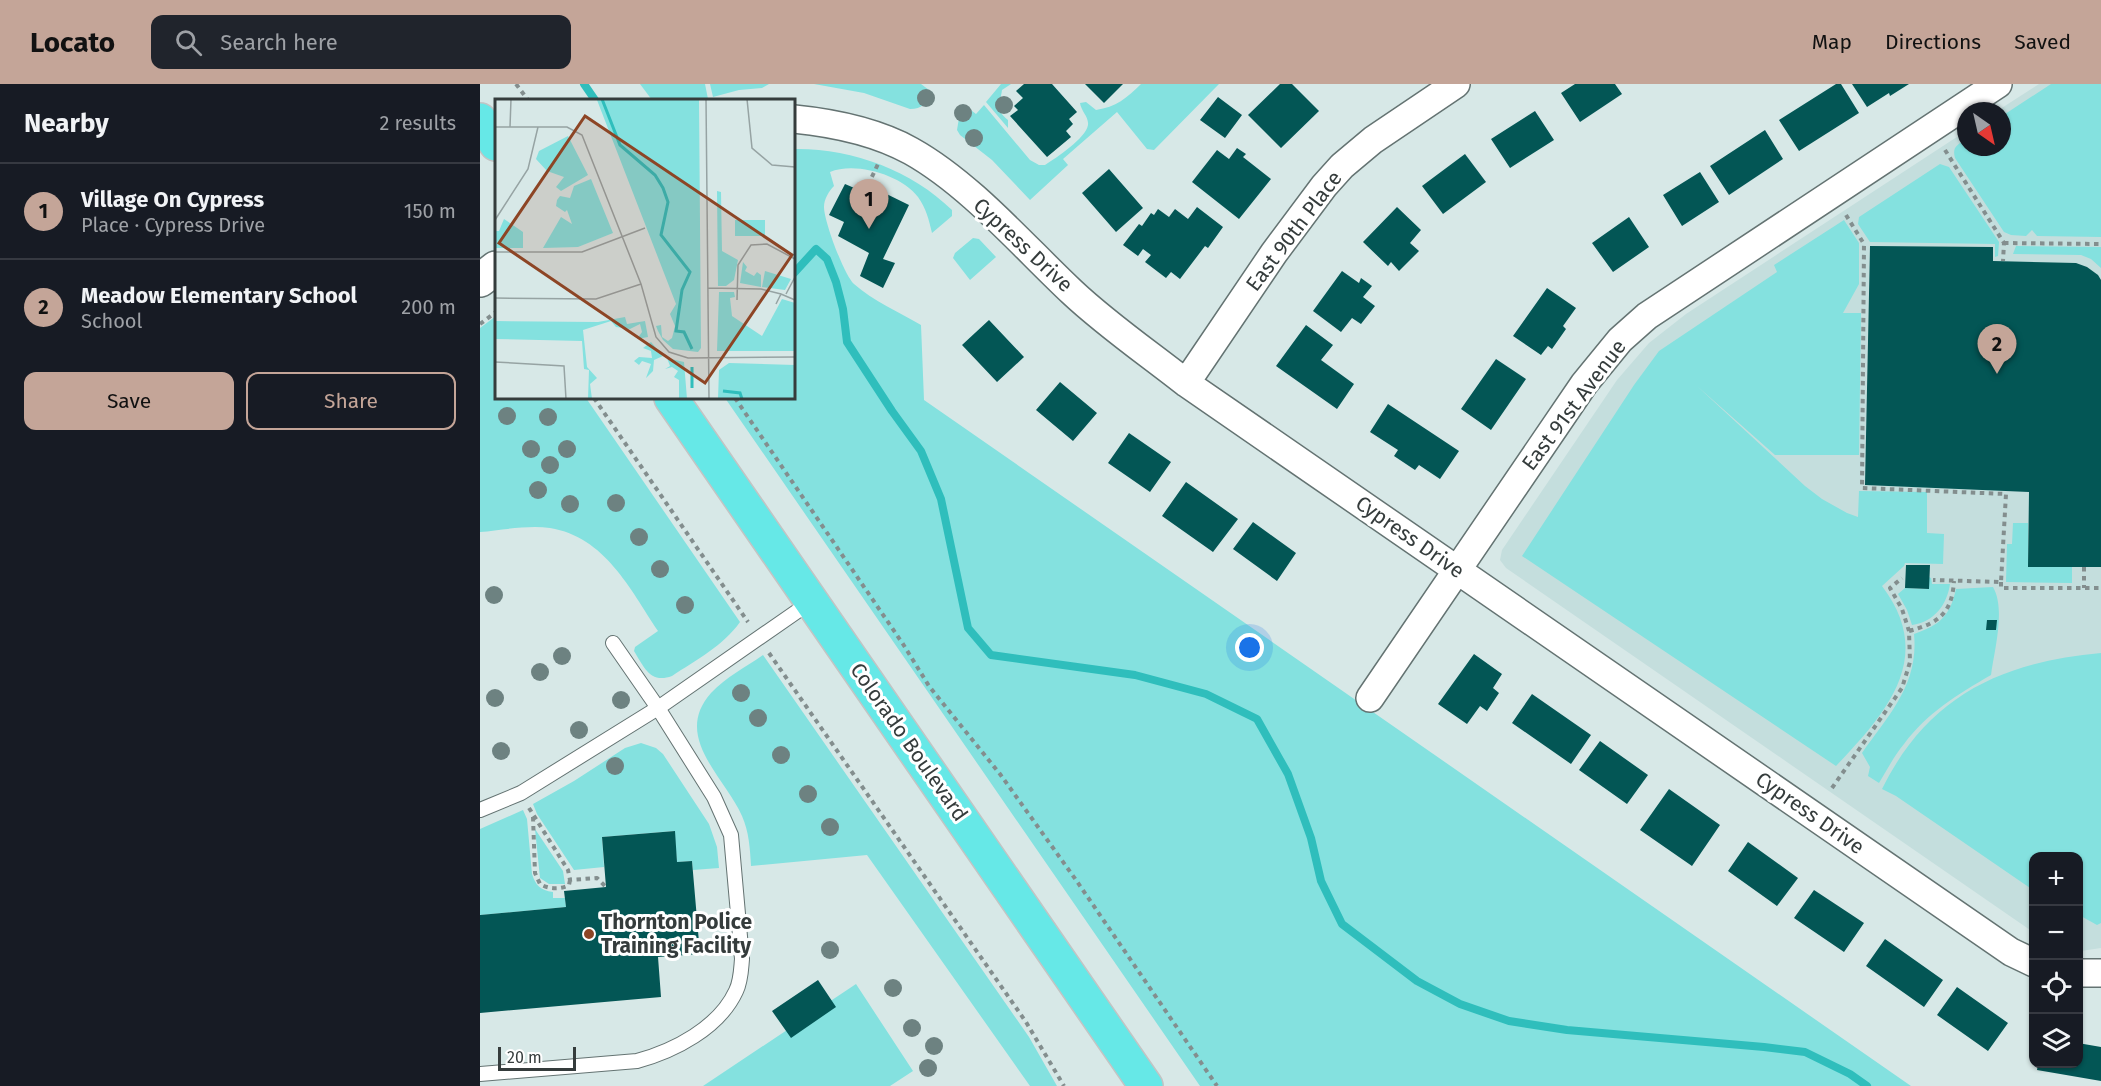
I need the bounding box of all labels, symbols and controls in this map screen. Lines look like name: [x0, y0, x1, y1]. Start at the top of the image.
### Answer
search box: [151, 15, 571, 69]
text: Locato: [30, 26, 115, 59]
icon: search: [172, 26, 205, 59]
text: Search here: [220, 29, 338, 56]
text: Map: [1812, 29, 1852, 55]
text: Directions: [1885, 29, 1981, 55]
text: Saved: [2014, 29, 2071, 55]
inset map: [495, 99, 795, 399]
north arrow: [1957, 102, 2011, 156]
text: Nearby: [24, 108, 109, 139]
text: 2 results: [379, 111, 456, 135]
street label: East 90th Place: [1240, 166, 1348, 296]
pin: 1: [850, 180, 888, 229]
text: Village On Cypress: [81, 186, 264, 213]
street label: Cypress Drive: [968, 192, 1078, 298]
text: 1: [39, 199, 48, 223]
text: 150 m: [404, 199, 456, 223]
text: Place · Cypress Drive: [81, 213, 265, 237]
text: Meadow Elementary School: [81, 282, 357, 309]
text: 2: [38, 295, 49, 319]
text: 200 m: [401, 295, 456, 319]
text: School: [81, 309, 142, 333]
pin: 2: [1978, 324, 2017, 374]
street label: East 91st Avenue: [1516, 334, 1632, 476]
button: Save: [24, 372, 234, 430]
button: Share: [246, 372, 456, 430]
street label: Cypress Drive: [1351, 490, 1469, 584]
your location: [1235, 633, 1264, 662]
street label: Colorado Boulevard: [845, 658, 973, 826]
street label: Cypress Drive: [1751, 766, 1869, 860]
map controls: [2029, 852, 2083, 1068]
button: +: [2029, 852, 2083, 906]
button: −: [2029, 906, 2083, 960]
place label: Thornton Police Training Facility: [601, 909, 752, 959]
marker: Thornton Police Training Facility: [582, 927, 596, 941]
button: locate: [2029, 960, 2083, 1014]
button: layers: [2029, 1014, 2083, 1068]
scale bar: [498, 1044, 576, 1072]
text: 20 m: [507, 1048, 542, 1067]

